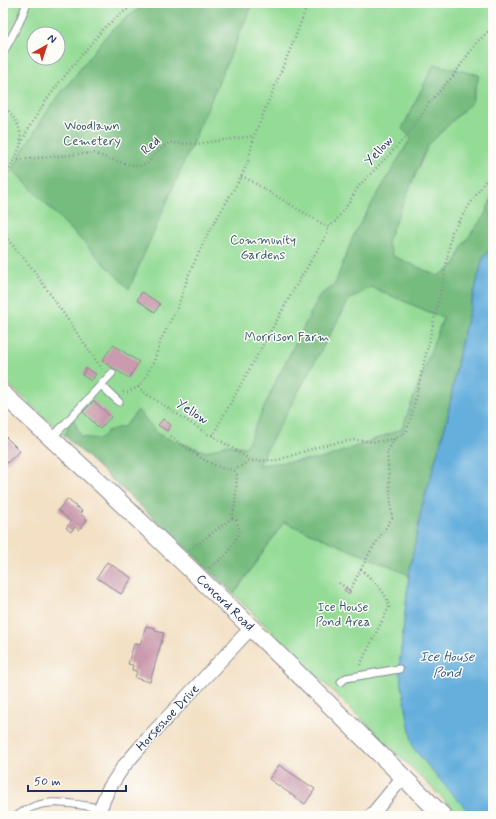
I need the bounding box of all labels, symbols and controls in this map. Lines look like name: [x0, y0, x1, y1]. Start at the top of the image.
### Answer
north arrow: [26, 26, 66, 66]
text: N: [44, 31, 59, 47]
park label: Woodlawn Cemetery: [63, 118, 121, 150]
street label: Yellow: [361, 132, 397, 170]
street label: Red: [138, 133, 164, 159]
park label: Community Gardens: [230, 232, 296, 264]
park label: Morrison Farm: [245, 329, 329, 346]
street label: Yellow: [173, 395, 211, 429]
street label: Concord Road: [192, 571, 258, 635]
park label: Ice House Pond Area: [315, 599, 371, 631]
water label: Ice House Pond: [420, 648, 475, 682]
street label: Horseshoe Drive: [133, 681, 203, 755]
scale bar: [28, 767, 126, 793]
text: 50 m: [34, 774, 61, 790]

